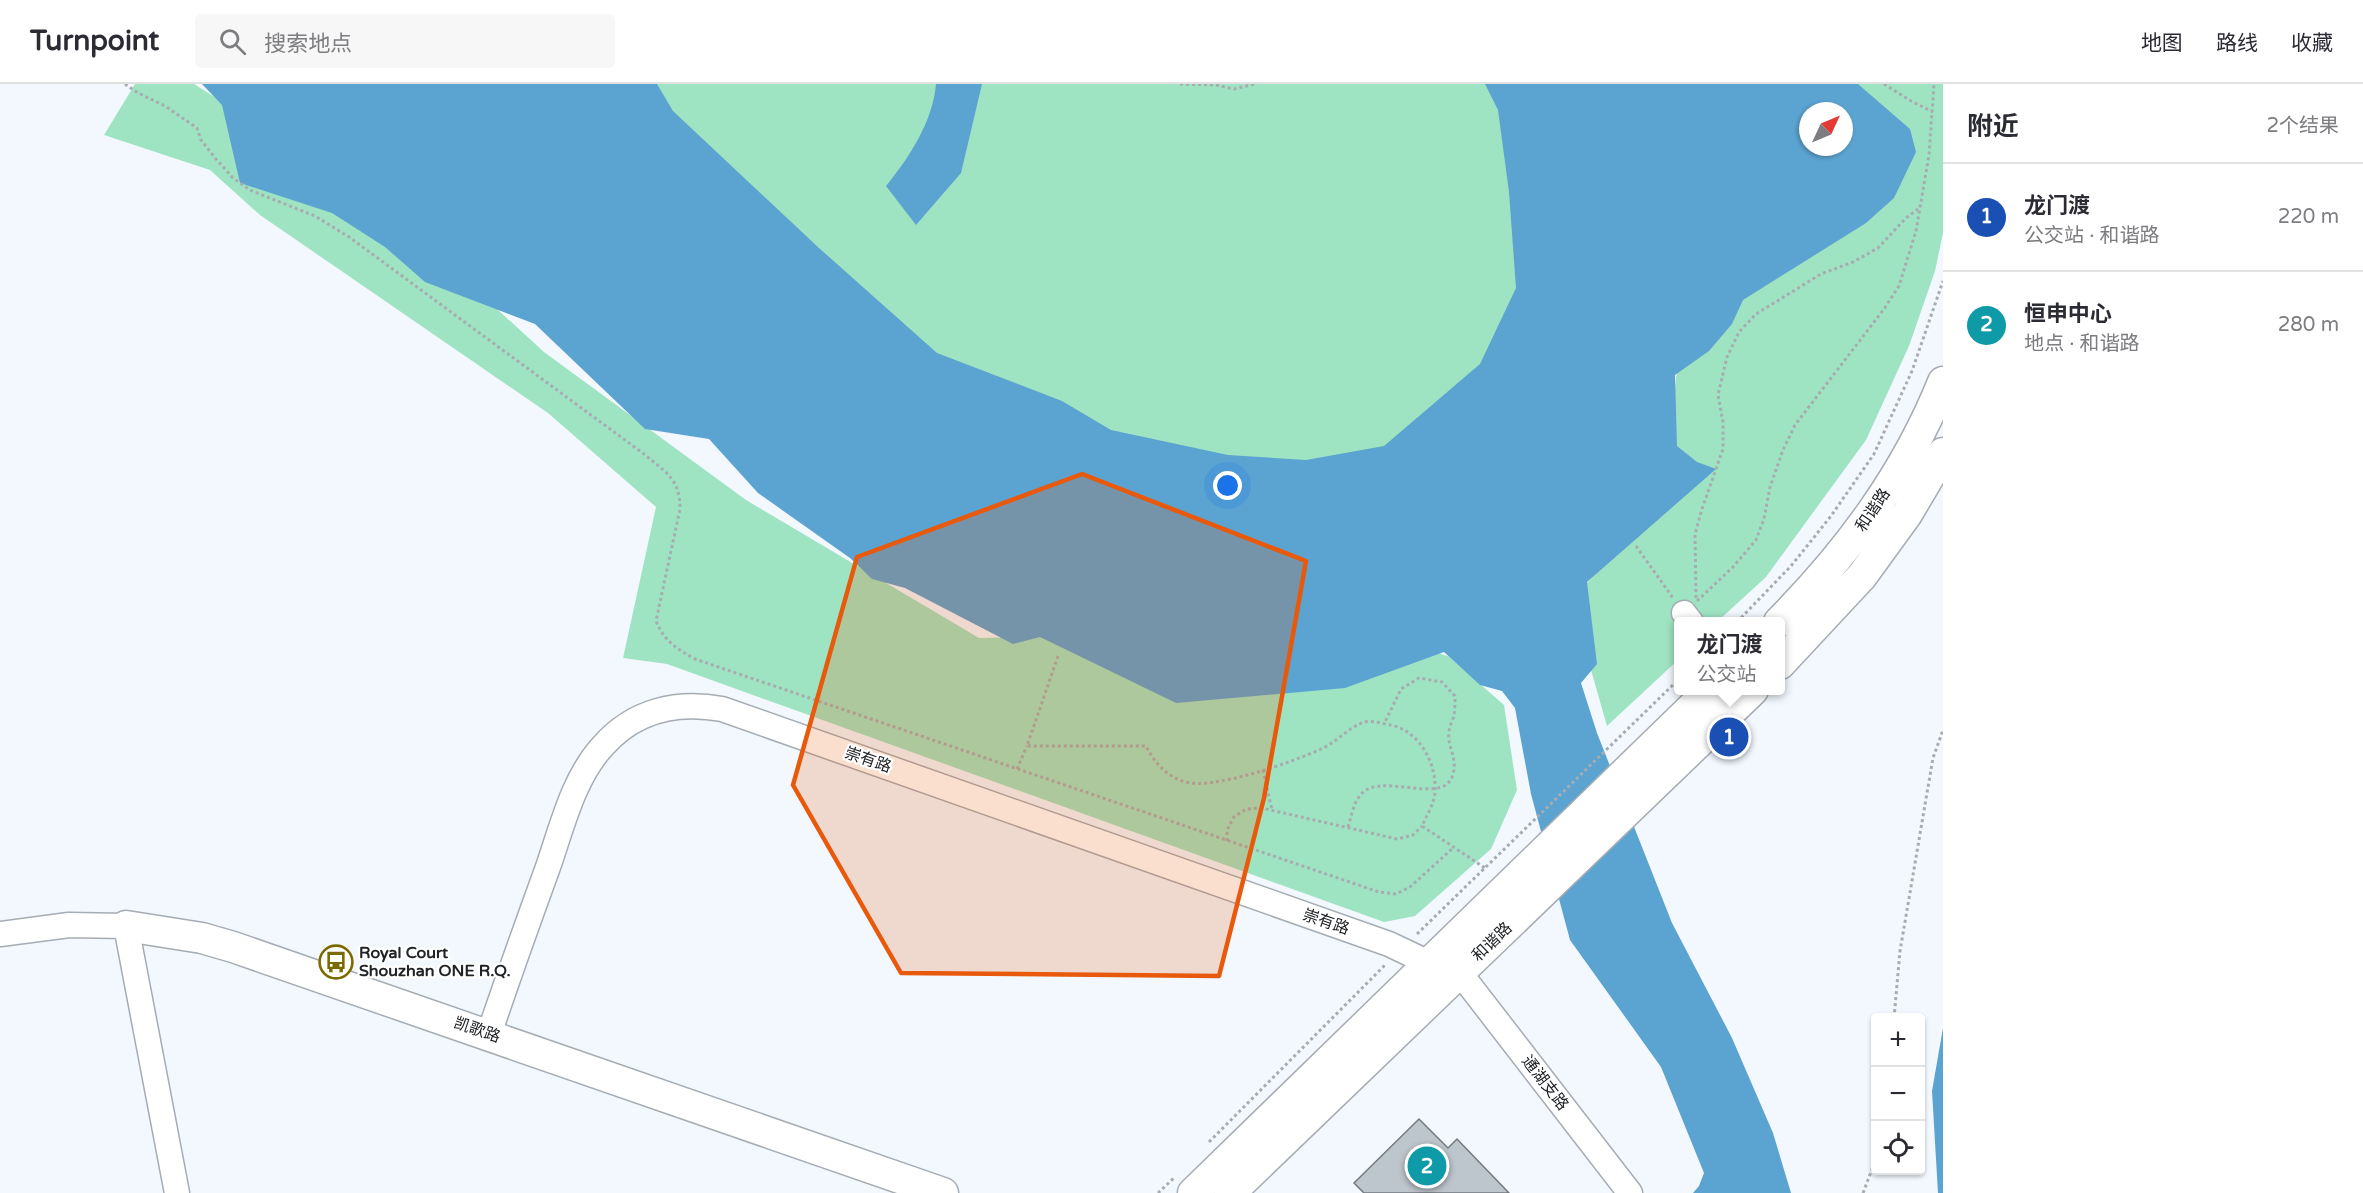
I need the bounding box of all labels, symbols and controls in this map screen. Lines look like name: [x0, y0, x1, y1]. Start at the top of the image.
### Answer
search box: [195, 14, 615, 68]
text: Turnpoint: [30, 24, 159, 58]
icon: search: [216, 25, 249, 58]
text: 搜索地点: [264, 31, 352, 57]
text: 地图: [2141, 31, 2183, 56]
text: 路线: [2216, 31, 2258, 56]
text: 收藏: [2291, 31, 2333, 56]
north arrow: [1799, 102, 1853, 156]
text: 附近: [1967, 111, 2019, 142]
text: 2个结果: [2266, 114, 2339, 138]
text: 龙门渡: [2024, 193, 2090, 219]
text: 1: [1980, 205, 1993, 229]
text: 220 m: [2278, 205, 2339, 229]
text: 公交站 · 和谐路: [2024, 224, 2160, 248]
text: 恒申中心: [2024, 301, 2112, 327]
text: 2: [1980, 313, 1993, 337]
text: 280 m: [2278, 313, 2339, 337]
text: 地点 · 和谐路: [2024, 332, 2140, 356]
your location: [1213, 471, 1242, 500]
street label: 和谐路: [1851, 485, 1895, 535]
popup: [1674, 617, 1785, 695]
text: 龙门渡: [1696, 632, 1763, 658]
text: 公交站: [1696, 663, 1756, 687]
pin: 1: [1710, 714, 1748, 760]
street label: 崇有路: [842, 743, 894, 777]
street label: 崇有路: [1300, 905, 1352, 939]
street label: 和谐路: [1468, 918, 1516, 966]
place label: Royal Court Shouzhan ONE R.Q.: [359, 943, 511, 981]
bus stop icon: Royal Court Shouzhan ONE R.Q.: [318, 944, 354, 980]
street label: 凯歌路: [451, 1013, 503, 1047]
map controls: [1871, 1013, 1925, 1175]
button: +: [1871, 1013, 1925, 1067]
street label: 通湖支路: [1517, 1052, 1573, 1114]
button: −: [1871, 1067, 1925, 1121]
button: locate: [1871, 1121, 1925, 1175]
pin: 2: [1408, 1144, 1446, 1188]

